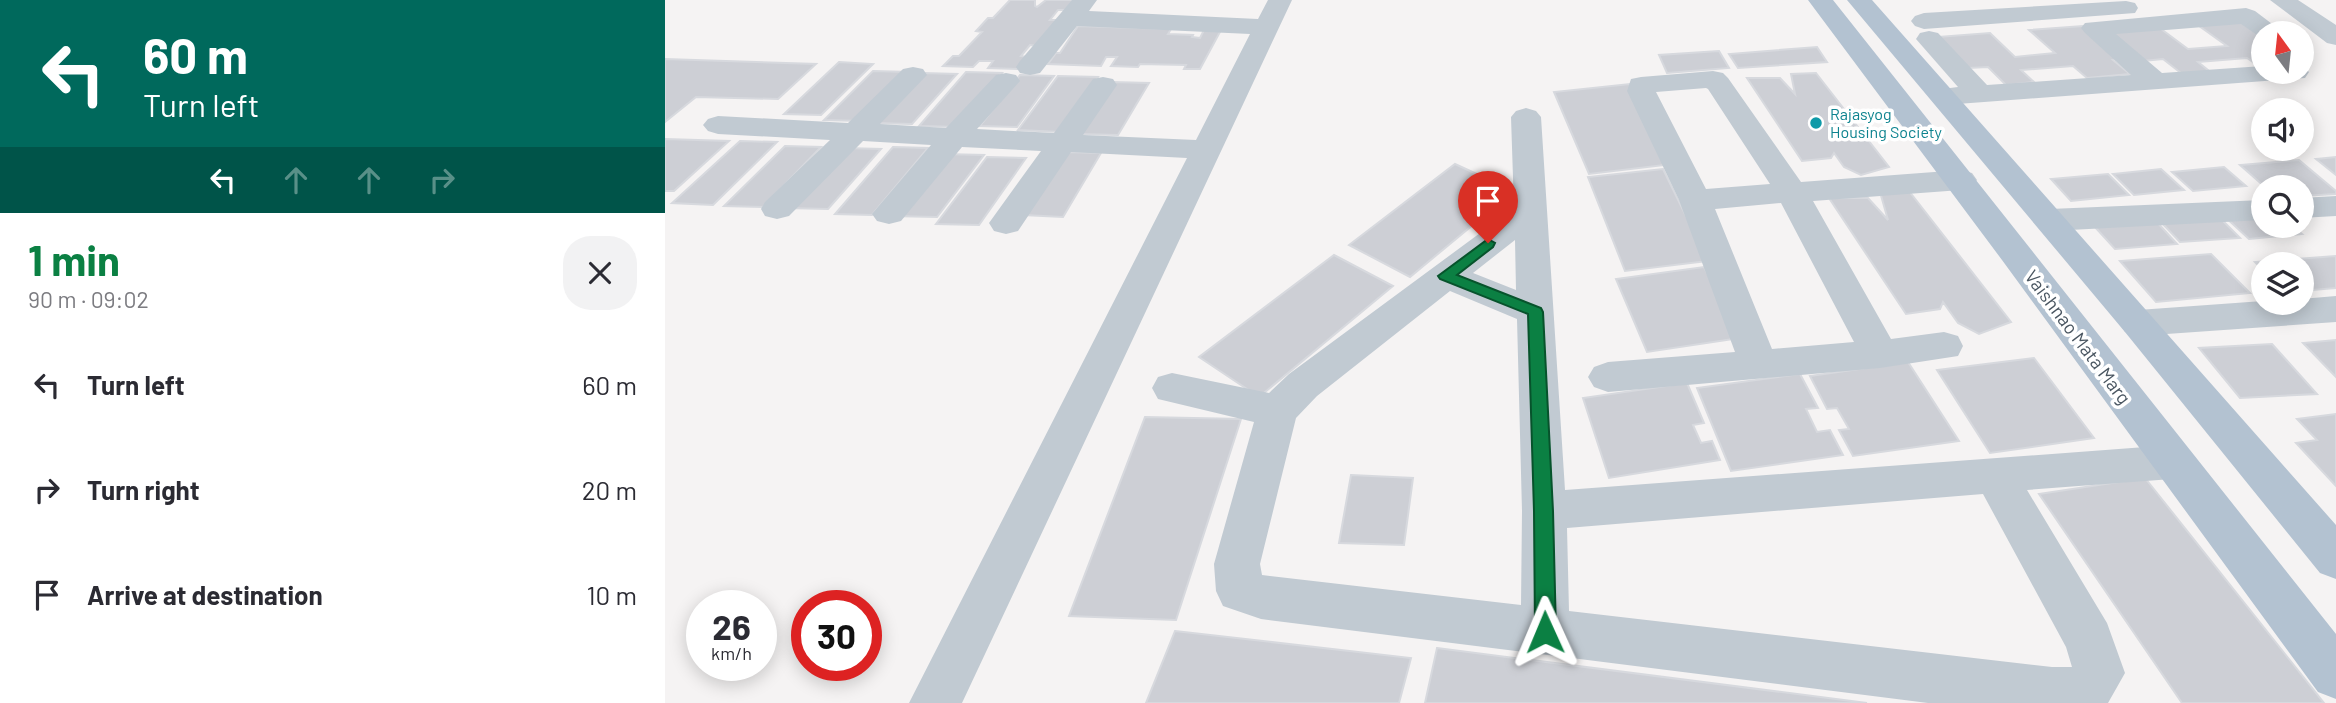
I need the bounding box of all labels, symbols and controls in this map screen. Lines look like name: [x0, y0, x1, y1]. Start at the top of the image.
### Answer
north arrow: [2251, 21, 2313, 84]
map controls: [2251, 21, 2314, 315]
text: 60 m: [143, 25, 248, 84]
icon: left: [28, 28, 119, 119]
text: Turn left: [143, 85, 260, 123]
button: sound: [2251, 98, 2314, 161]
place label: Rajasyog Housing Society: [1830, 104, 1943, 141]
marker: Rajasyog Housing Society: [1808, 115, 1824, 131]
icon: left: [204, 161, 242, 199]
icon: ahead: [277, 161, 315, 199]
icon: ahead: [350, 161, 388, 199]
icon: right: [423, 161, 461, 199]
pin: [1458, 171, 1518, 243]
button: search: [2251, 175, 2314, 238]
icon: arrive: [1469, 182, 1507, 220]
text: 1 min: [28, 234, 120, 284]
button: close: [563, 236, 637, 310]
button: layers: [2251, 252, 2314, 315]
street label: Vaishnao Mata Marg: [2020, 265, 2136, 408]
text: 90 m · 09:02: [28, 285, 149, 313]
icon: left: [28, 366, 66, 404]
text: Turn left: [87, 369, 185, 400]
text: 60 m: [582, 369, 637, 400]
icon: right: [28, 471, 66, 509]
text: Turn right: [87, 474, 200, 505]
text: 20 m: [582, 474, 637, 505]
icon: arrive: [28, 576, 66, 614]
text: Arrive at destination: [87, 579, 323, 610]
text: 10 m: [587, 579, 637, 610]
speed limit sign: 30: [791, 590, 882, 681]
position arrow: [1508, 595, 1582, 669]
text: 26: [712, 605, 751, 647]
text: km/h: [711, 642, 752, 664]

